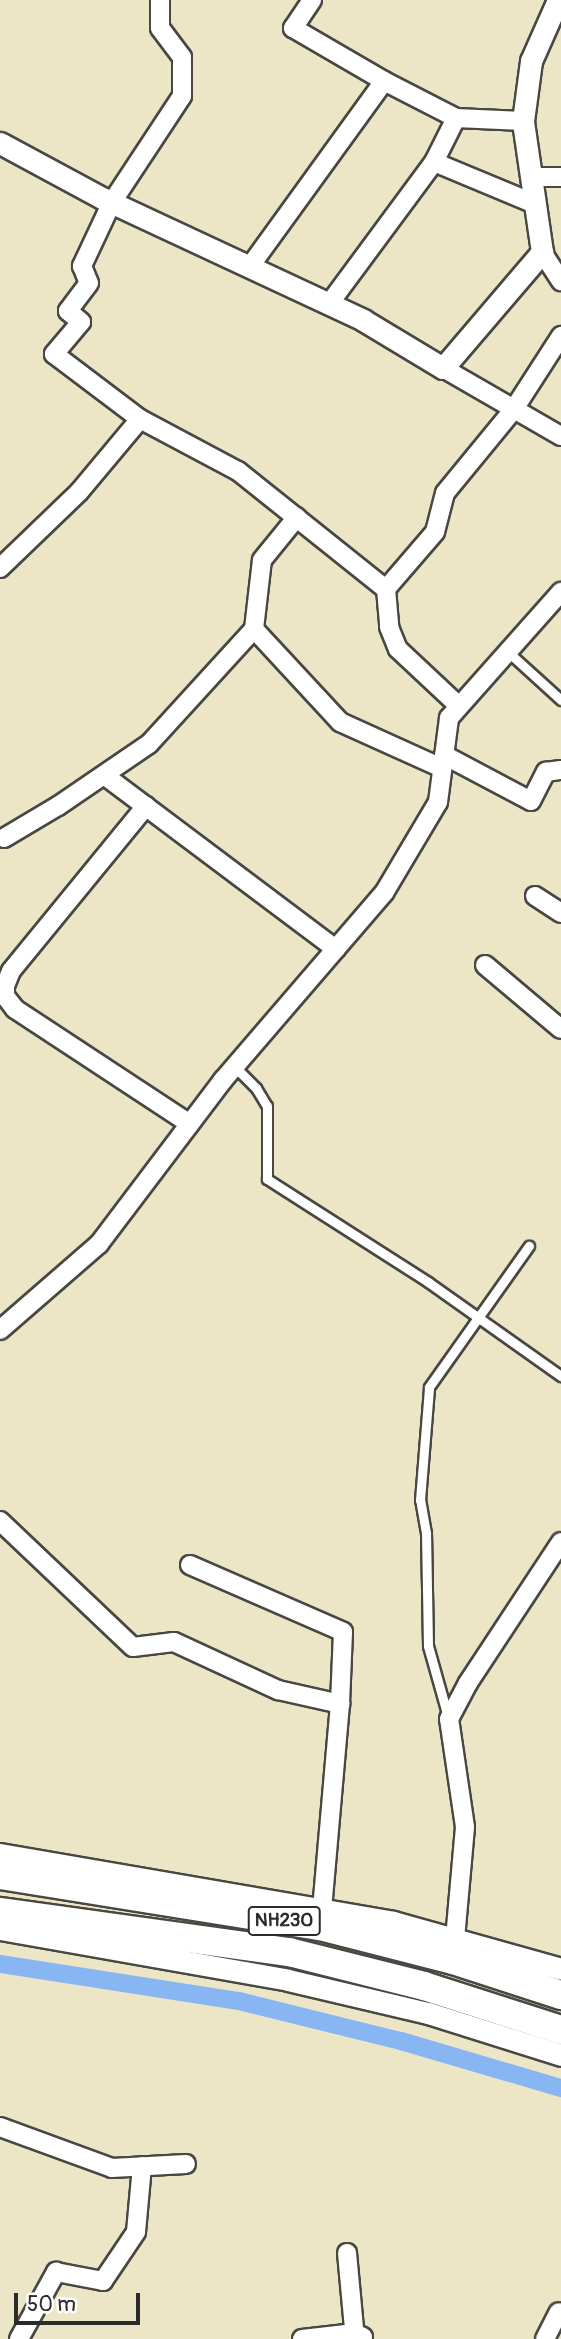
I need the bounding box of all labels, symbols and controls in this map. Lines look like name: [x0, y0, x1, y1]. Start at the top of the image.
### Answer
road number: NH230: [247, 1906, 321, 1937]
scale bar: [18, 2280, 144, 2324]
text: 50 m: [27, 2291, 76, 2318]

